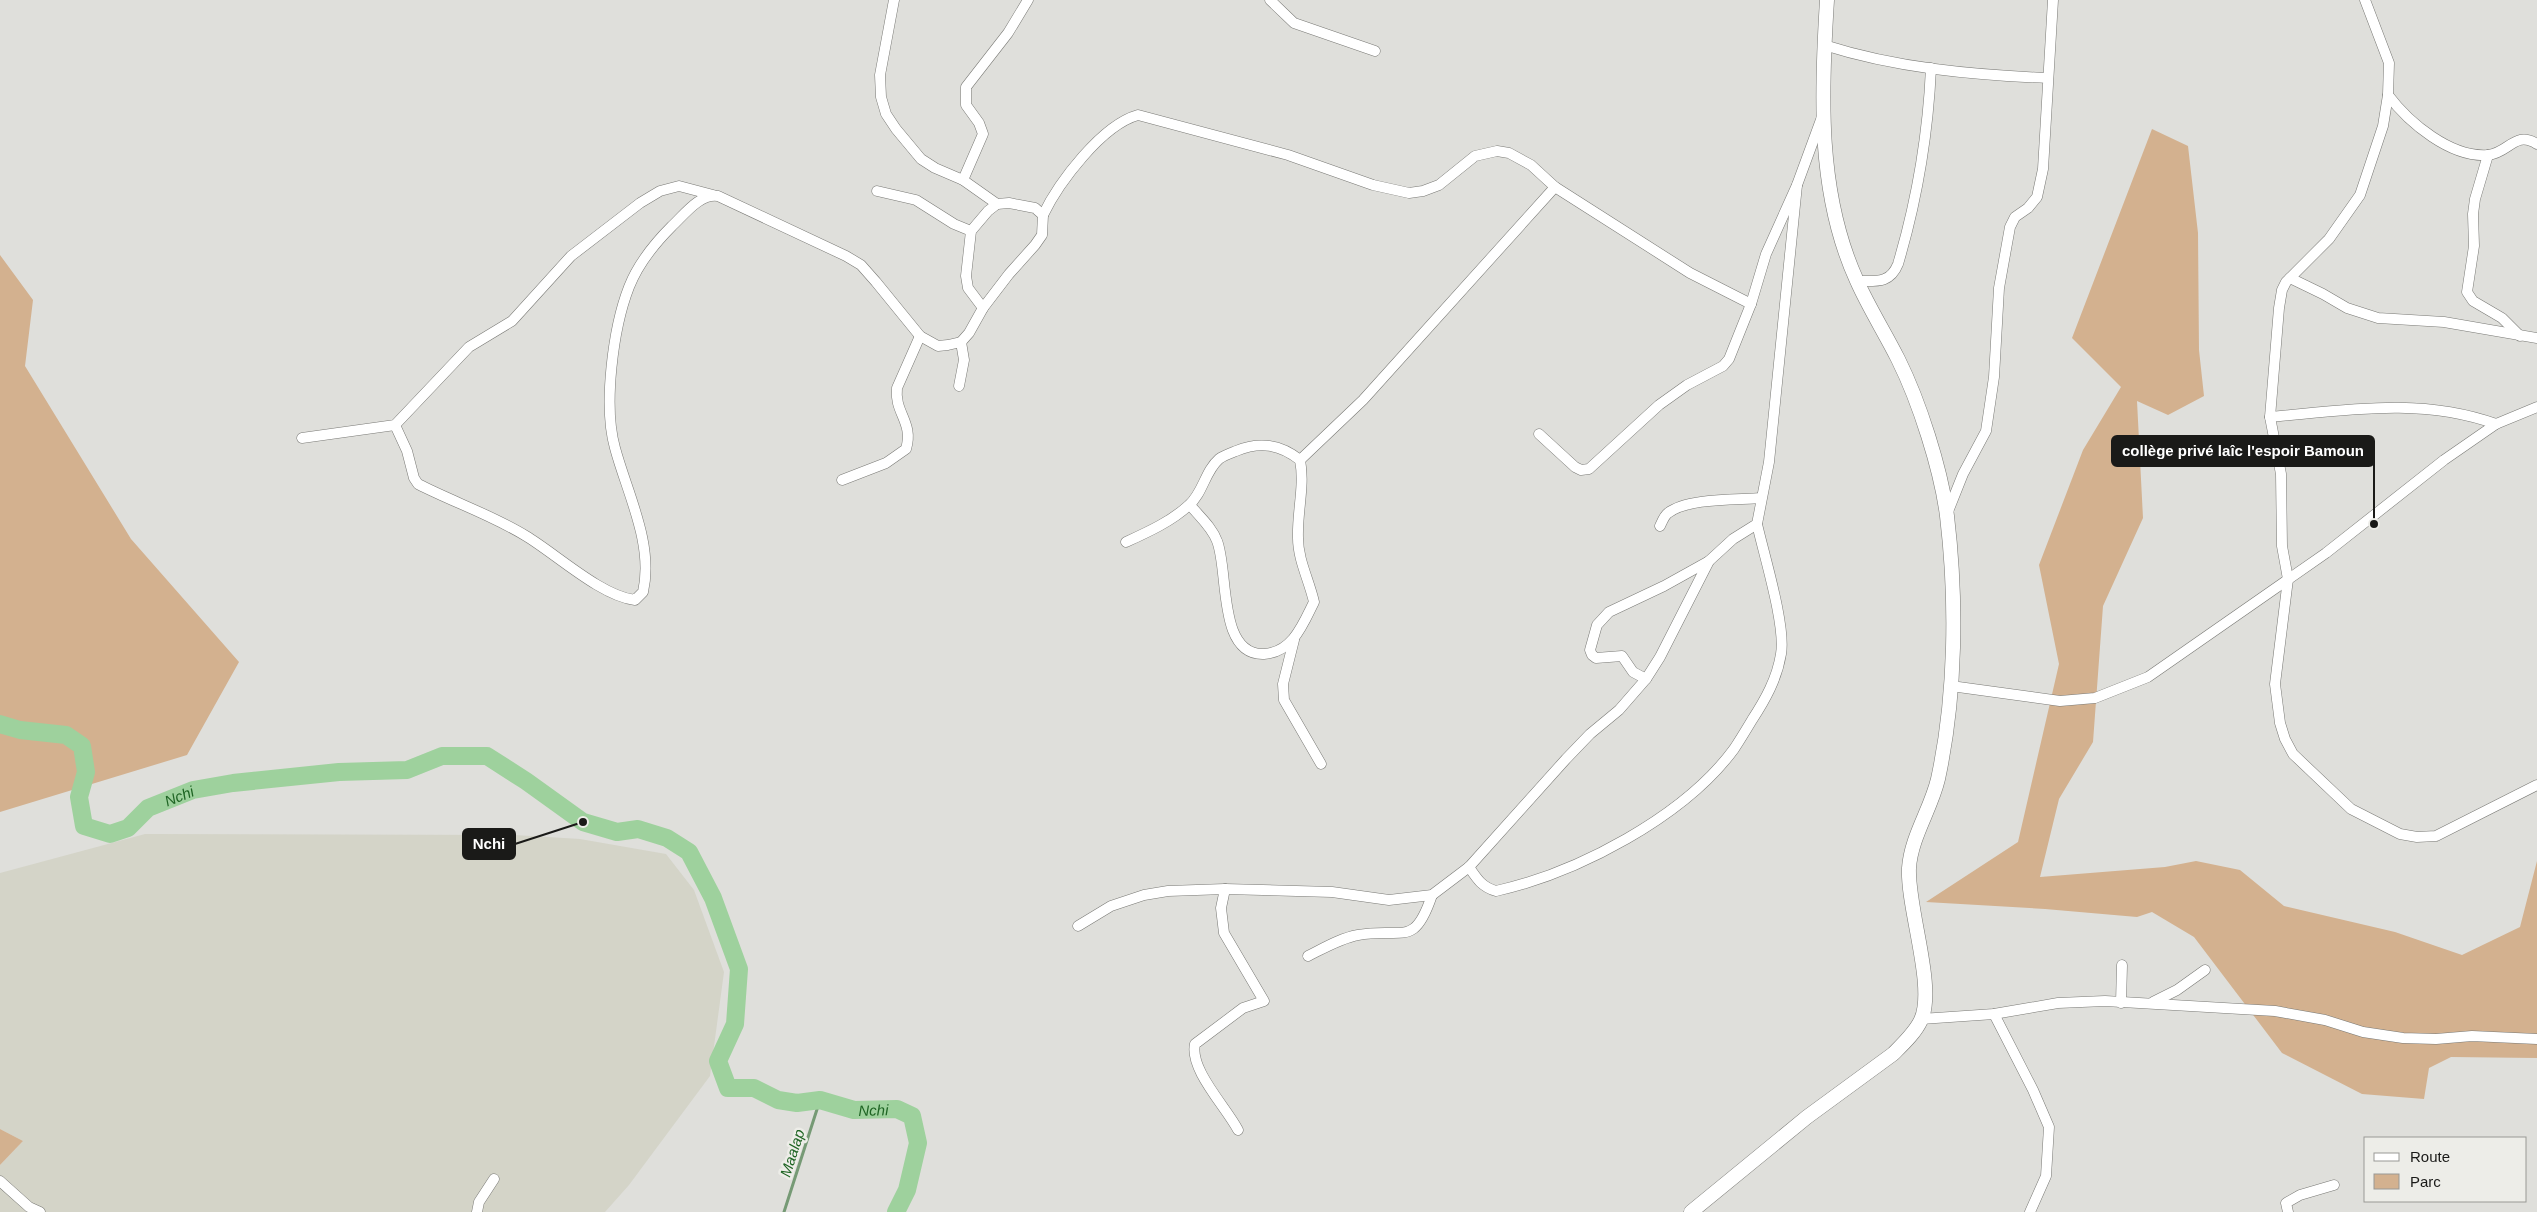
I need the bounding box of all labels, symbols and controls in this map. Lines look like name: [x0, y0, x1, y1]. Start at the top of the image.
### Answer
callout: collège privé laîc l'espoir Bamoun: [2112, 436, 2374, 466]
text: collège privé laîc l'espoir Bamoun: [2122, 442, 2364, 459]
water label: Nchi: [162, 782, 197, 809]
callout: Nchi: [463, 829, 515, 859]
text: Nchi: [473, 835, 505, 852]
water label: Nchi: [858, 1101, 889, 1118]
water label: Maalap: [776, 1127, 808, 1179]
legend: [2364, 1137, 2527, 1202]
text: Route: [2410, 1148, 2450, 1165]
text: Parc: [2410, 1173, 2441, 1190]

